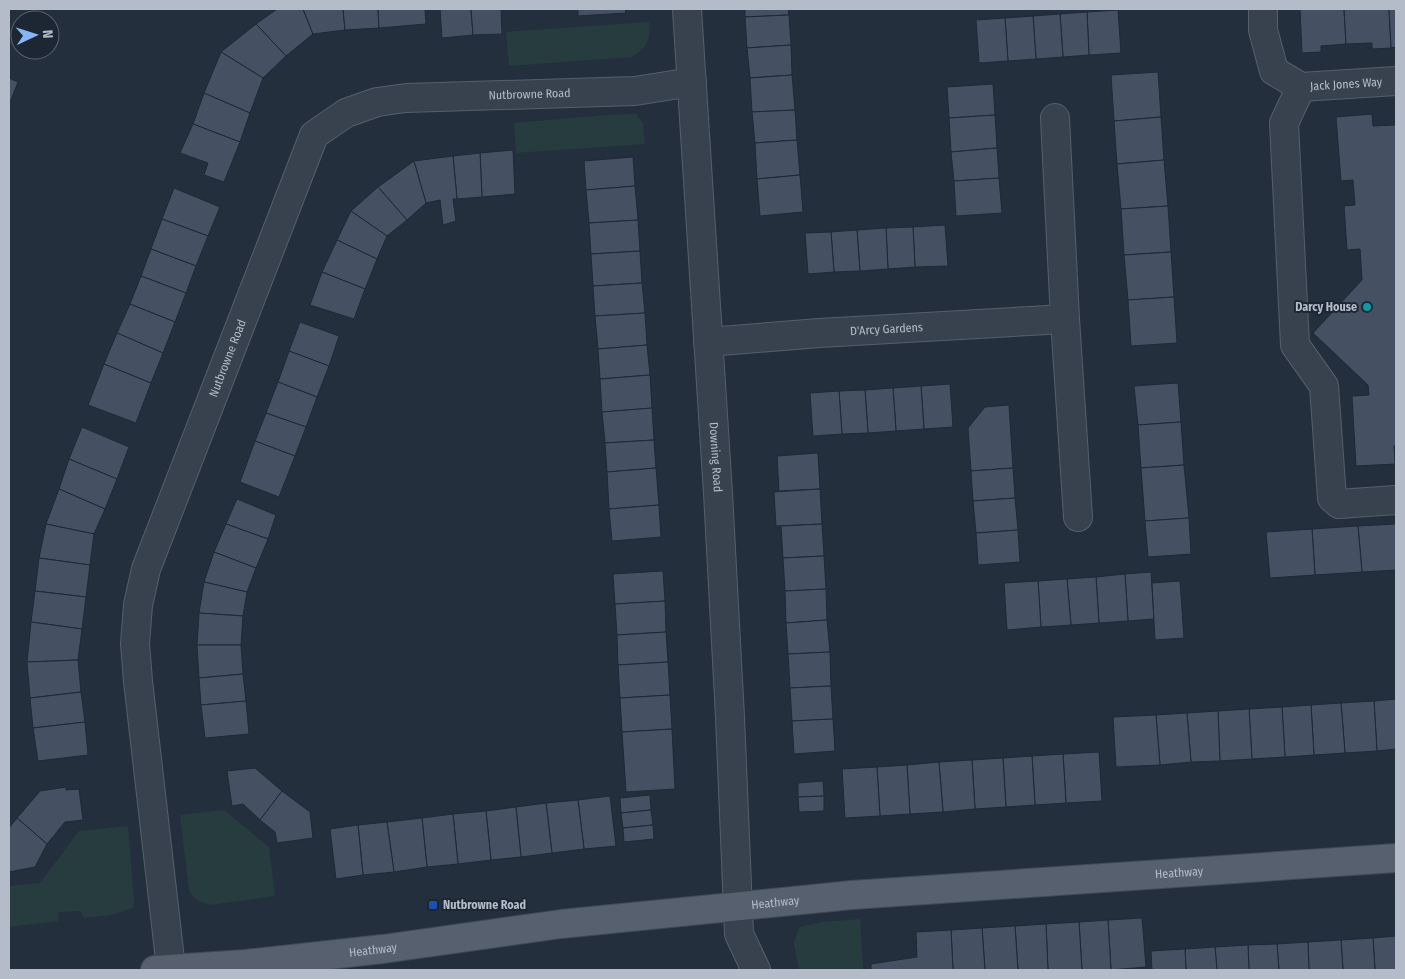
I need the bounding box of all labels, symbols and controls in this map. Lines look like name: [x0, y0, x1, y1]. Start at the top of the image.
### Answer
north arrow: [10, 10, 60, 60]
text: N: [39, 29, 56, 39]
street label: Jack Jones Way: [1310, 75, 1383, 93]
street label: Nutbrowne Road: [488, 86, 571, 102]
place label: Darcy House: [1295, 300, 1357, 314]
marker: Darcy House: [1361, 301, 1373, 313]
street label: Nutbrowne Road: [206, 317, 249, 399]
street label: D'Arcy Gardens: [850, 320, 923, 338]
street label: Downing Road: [706, 422, 725, 493]
street label: Heathway: [1155, 864, 1204, 881]
street label: Heathway: [751, 893, 800, 912]
place label: Nutbrowne Road: [443, 898, 526, 912]
marker: Nutbrowne Road: [427, 899, 439, 911]
street label: Heathway: [348, 940, 398, 960]

